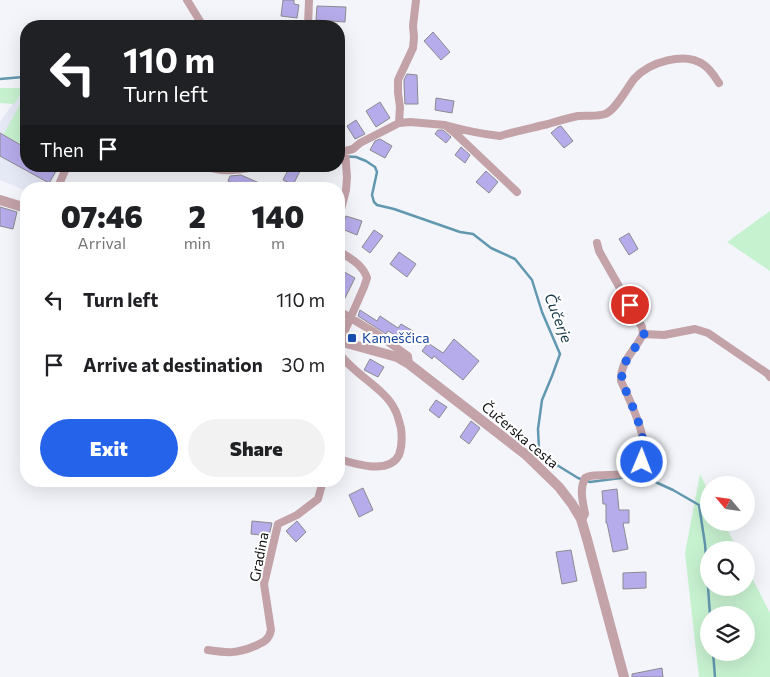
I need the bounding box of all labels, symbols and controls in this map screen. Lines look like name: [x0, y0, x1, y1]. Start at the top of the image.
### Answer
text: 110 m: [123, 37, 215, 80]
icon: left: [40, 40, 105, 105]
text: Turn left: [123, 80, 208, 107]
icon: arrive: [94, 135, 122, 163]
text: Then: [40, 138, 84, 161]
text: 07:46: [61, 197, 143, 234]
text: 2: [189, 197, 206, 234]
text: 140: [252, 197, 304, 234]
text: Arrival: [78, 233, 126, 252]
text: min: [184, 233, 211, 252]
text: m: [271, 233, 285, 252]
pin: [609, 284, 651, 326]
icon: left: [40, 286, 68, 314]
text: Turn left: [83, 288, 158, 311]
text: 110 m: [276, 288, 325, 311]
water label: Čučerje: [541, 290, 578, 345]
icon: arrive: [616, 291, 644, 319]
place label: Kameščica: [362, 329, 429, 346]
marker: Kameščica: [346, 332, 358, 344]
icon: arrive: [40, 351, 68, 379]
text: Arrive at destination: [83, 353, 263, 376]
text: 30 m: [282, 353, 325, 376]
street label: Čučerska cesta: [479, 398, 562, 472]
button: Exit: [40, 419, 178, 477]
button: Share: [188, 419, 325, 477]
position arrow: [615, 435, 667, 487]
north arrow: [700, 476, 755, 531]
map controls: [700, 476, 755, 661]
street label: Gradina: [245, 531, 272, 583]
button: search: [700, 541, 755, 596]
button: layers: [700, 606, 755, 661]

